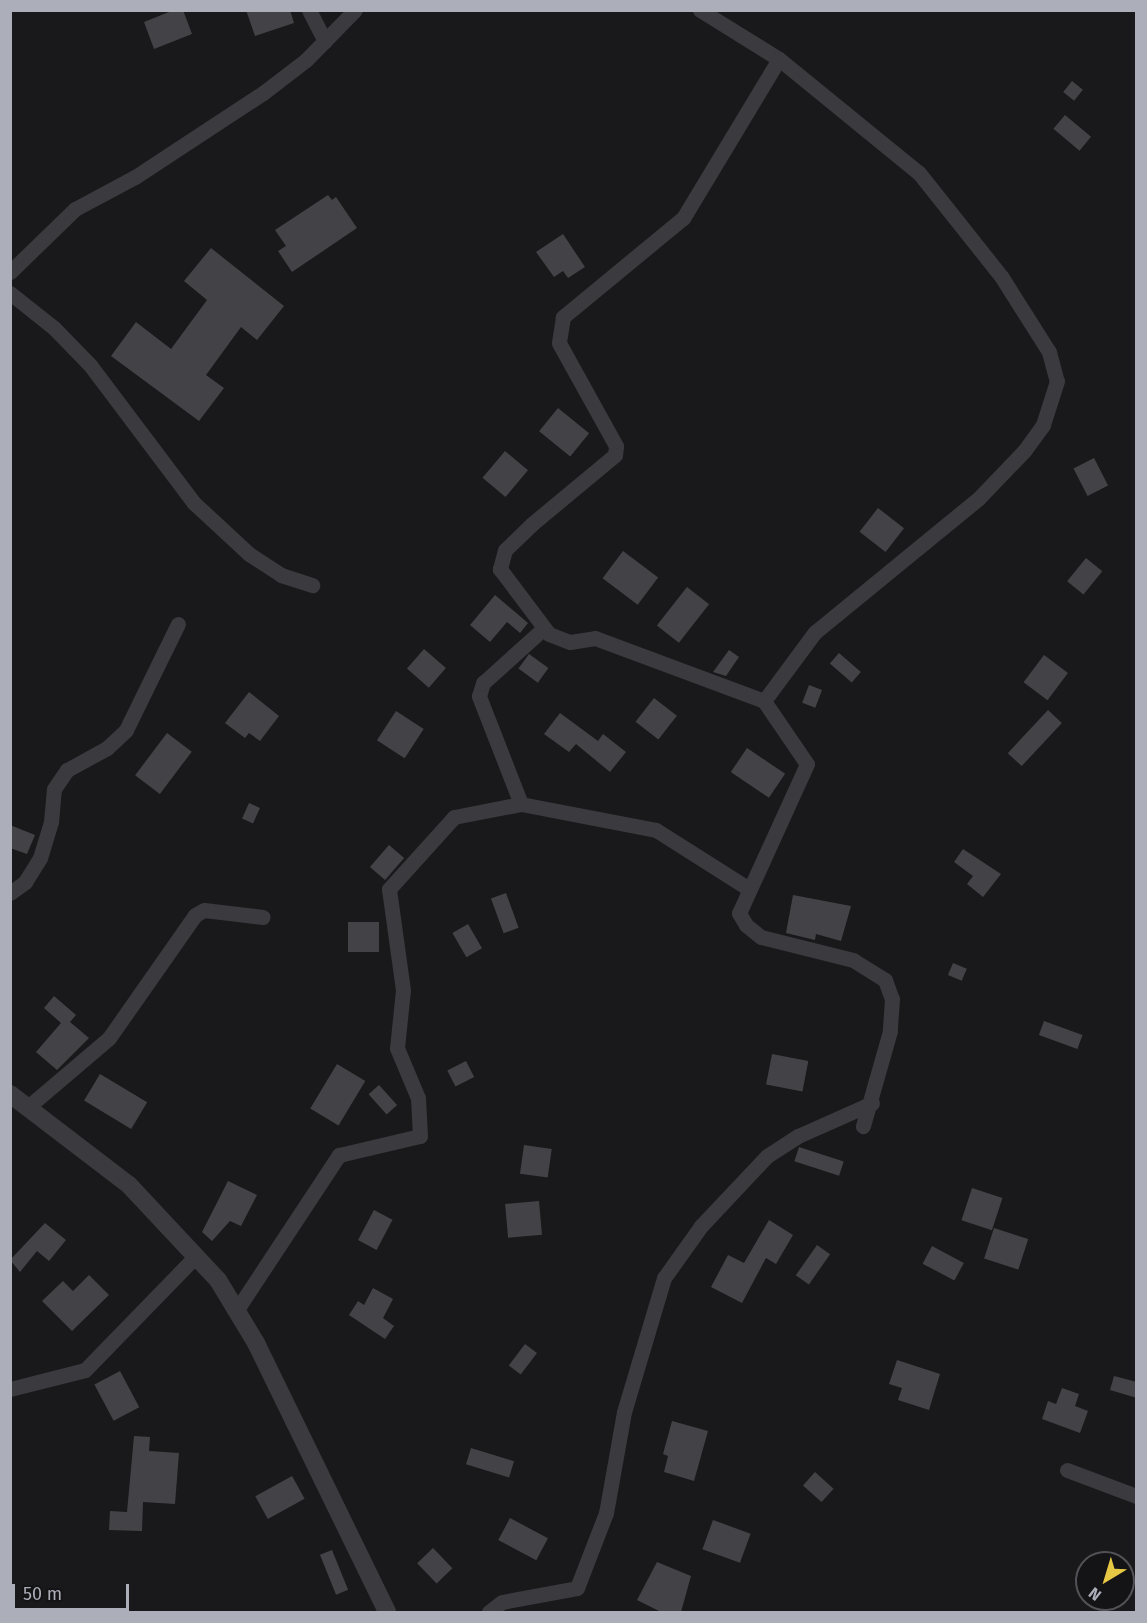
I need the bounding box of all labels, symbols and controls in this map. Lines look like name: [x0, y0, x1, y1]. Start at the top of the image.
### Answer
north arrow: [1075, 1551, 1135, 1611]
scale bar: [15, 1572, 132, 1610]
text: 50 m: [23, 1583, 62, 1605]
text: N: [1085, 1583, 1105, 1605]

